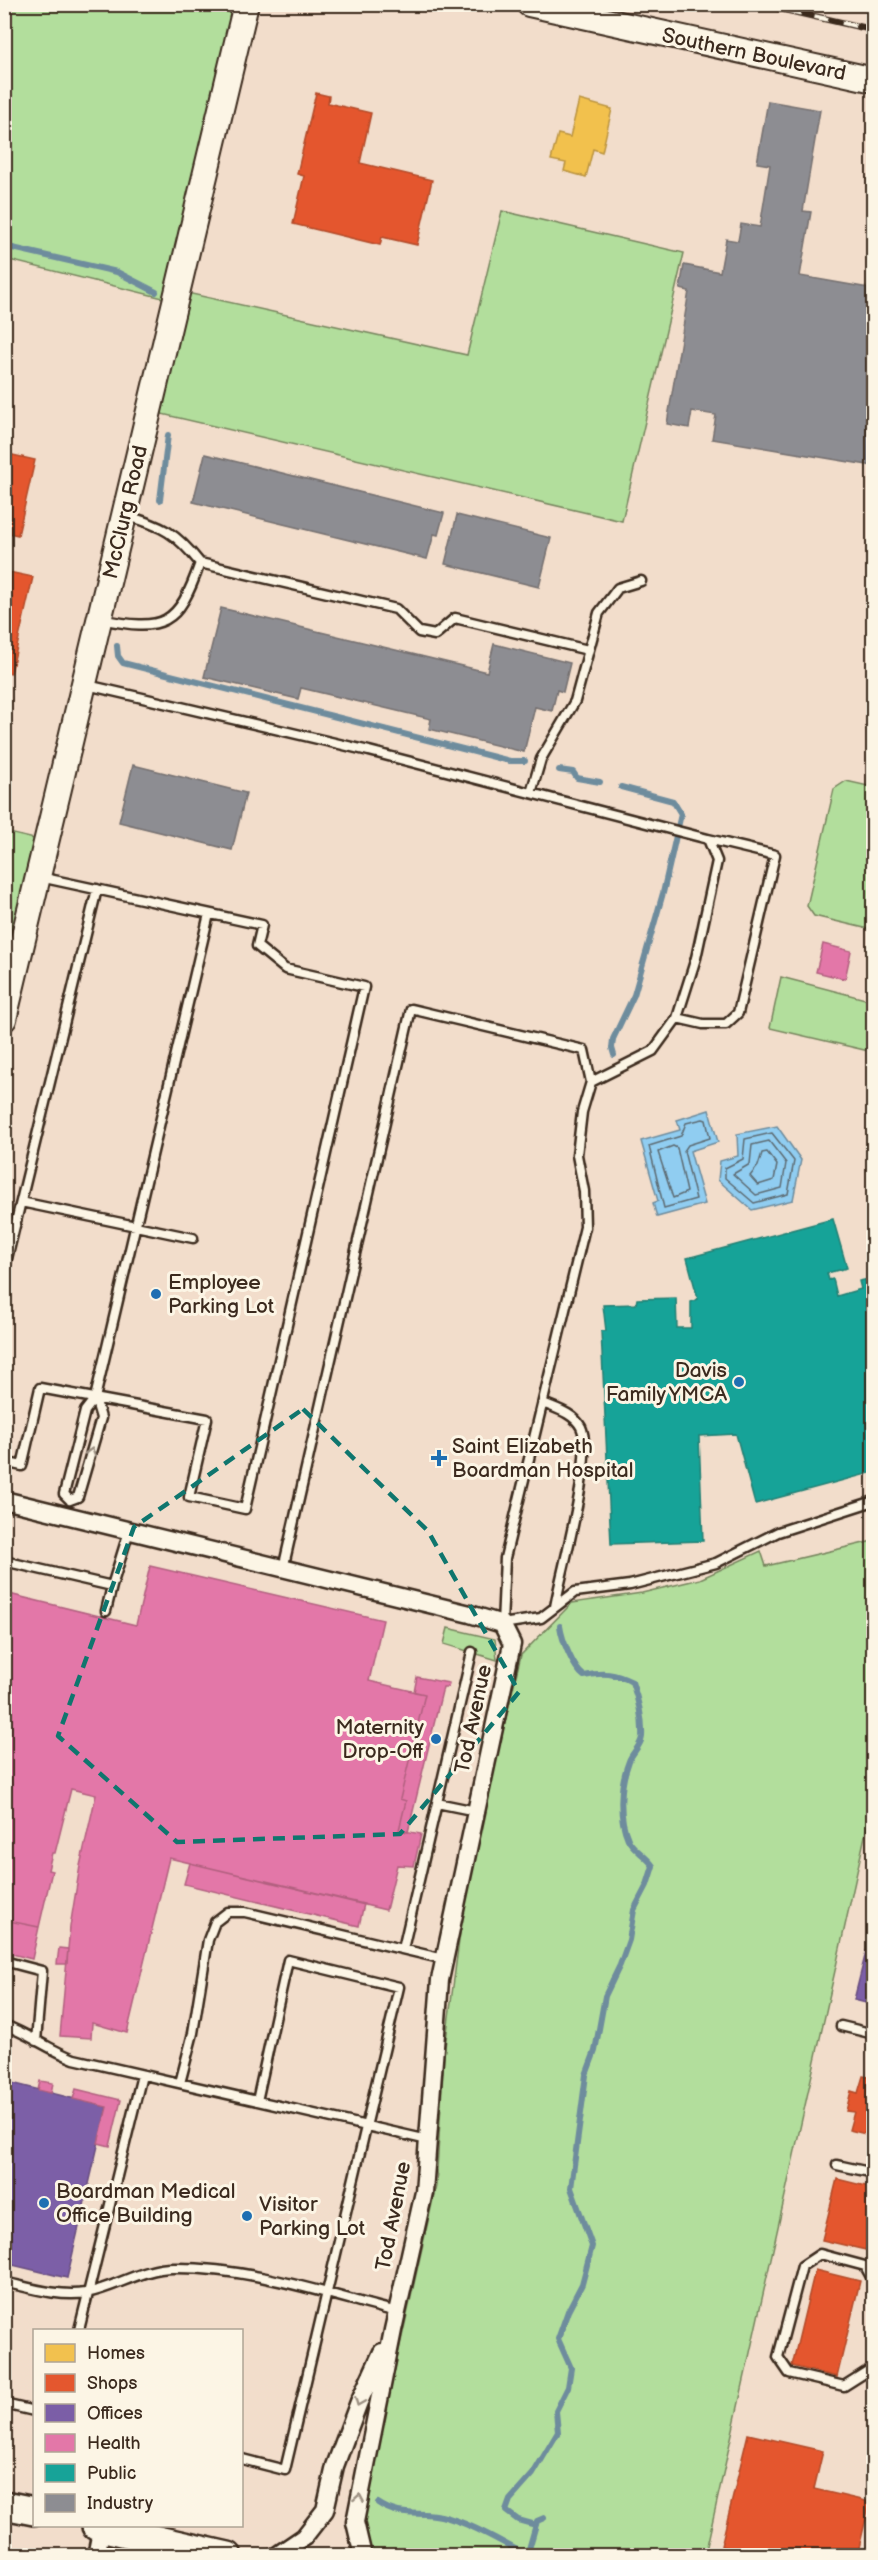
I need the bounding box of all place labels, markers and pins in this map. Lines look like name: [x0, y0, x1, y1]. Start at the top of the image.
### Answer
place label: Employee Parking Lot: [168, 1270, 275, 1319]
marker: Employee Parking Lot: [149, 1287, 163, 1301]
place label: Davis Family YMCA: [606, 1358, 727, 1407]
marker: Davis Family YMCA: [732, 1375, 746, 1389]
place label: Saint Elizabeth Boardman Hospital: [452, 1434, 633, 1483]
marker: Saint Elizabeth Boardman Hospital: [430, 1449, 448, 1467]
place label: Maternity Drop-Off: [335, 1715, 425, 1764]
marker: Maternity Drop-Off: [429, 1732, 443, 1746]
place label: Boardman Medical Office Building: [56, 2179, 235, 2228]
place label: Visitor Parking Lot: [259, 2192, 366, 2241]
marker: Boardman Medical Office Building: [37, 2196, 51, 2210]
marker: Visitor Parking Lot: [240, 2209, 254, 2223]

